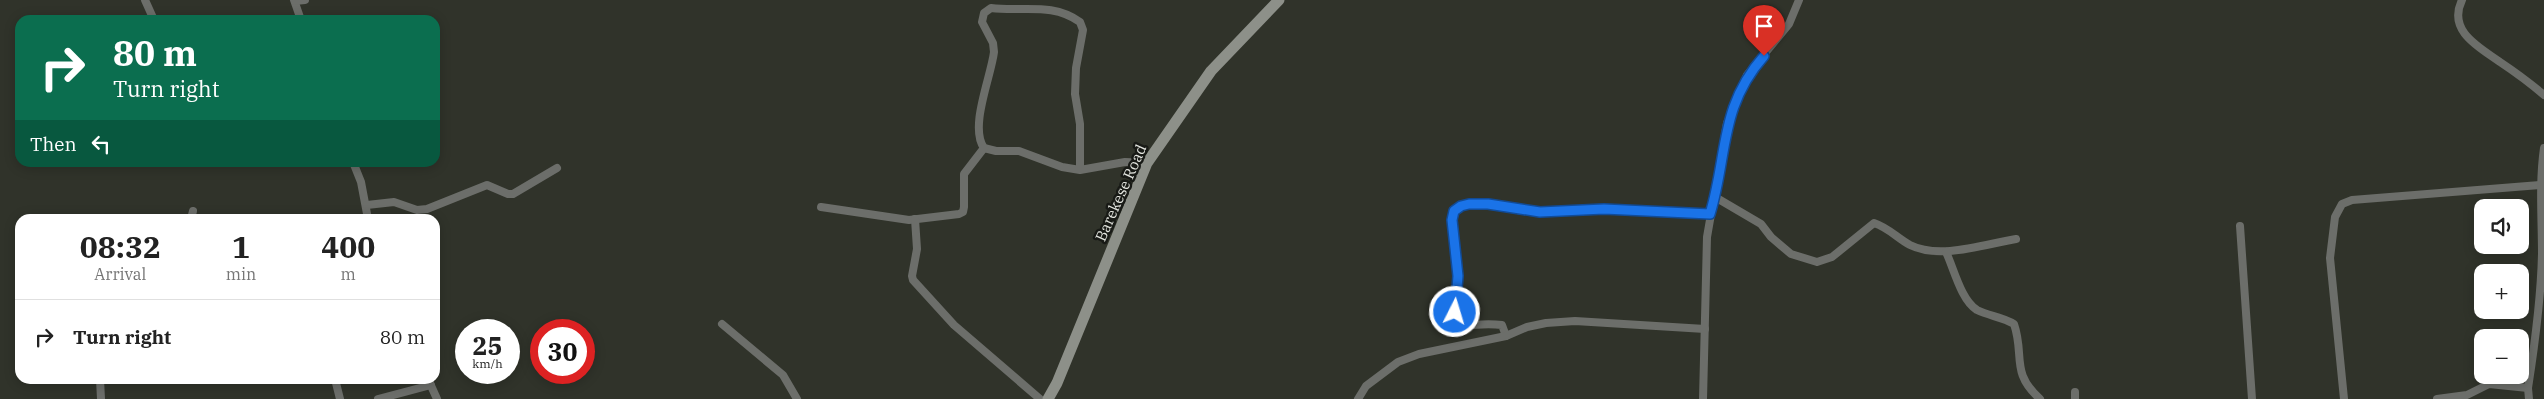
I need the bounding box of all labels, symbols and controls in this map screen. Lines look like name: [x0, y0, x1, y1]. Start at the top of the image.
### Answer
pin: [1743, 5, 1785, 56]
icon: arrive: [1750, 12, 1778, 40]
text: 80 m: [113, 30, 197, 76]
icon: right: [30, 35, 95, 100]
text: Turn right: [113, 74, 220, 103]
icon: left: [87, 130, 115, 158]
text: Then: [30, 132, 77, 156]
street label: Barekese Road: [1091, 141, 1150, 244]
map controls: [2474, 199, 2529, 384]
button: sound: [2474, 199, 2529, 254]
text: 08:32: [80, 227, 161, 266]
text: 1: [232, 227, 250, 266]
text: 400: [321, 227, 375, 266]
text: Arrival: [94, 264, 146, 284]
text: min: [226, 264, 256, 284]
text: m: [341, 264, 356, 284]
button: +: [2474, 264, 2529, 319]
position arrow: [1428, 285, 1480, 337]
speed limit sign: 30: [530, 319, 595, 384]
icon: right: [30, 323, 58, 351]
text: Turn right: [73, 325, 171, 349]
text: 80 m: [380, 325, 425, 349]
text: 25: [472, 329, 503, 362]
button: −: [2474, 329, 2529, 384]
text: km/h: [472, 356, 503, 371]

